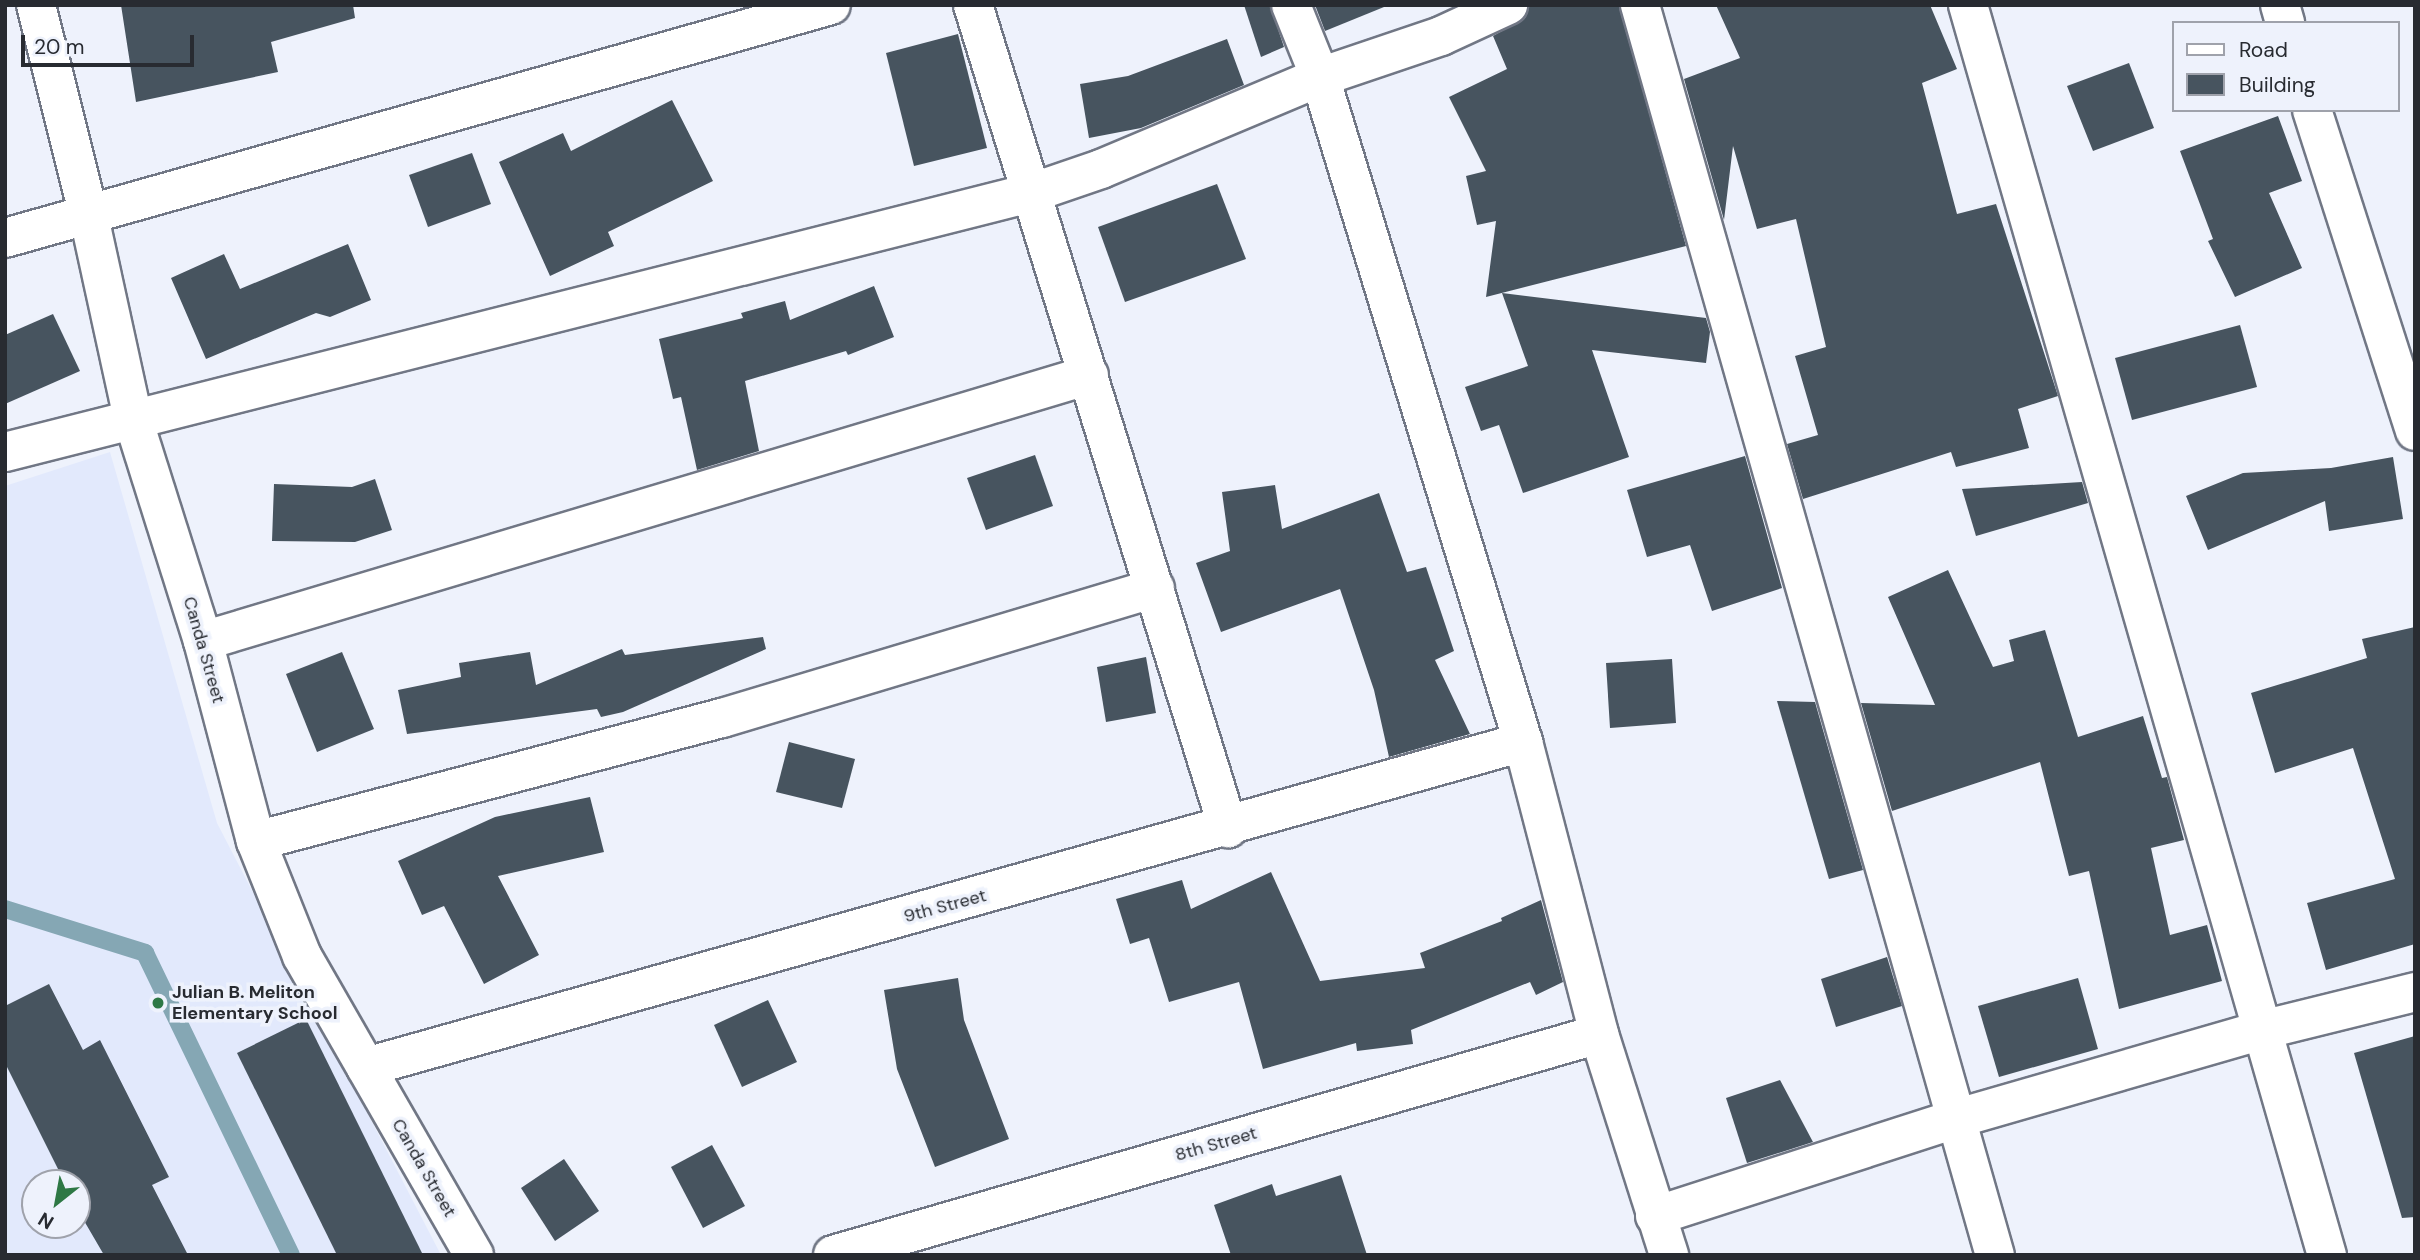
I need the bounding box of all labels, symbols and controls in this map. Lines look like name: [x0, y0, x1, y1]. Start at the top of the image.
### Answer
scale bar: [24, 21, 198, 65]
legend: [2172, 21, 2399, 112]
text: 20 m: [34, 33, 85, 61]
text: Road: [2239, 36, 2288, 64]
text: Building: [2239, 71, 2315, 99]
street label: Canda Street: [178, 594, 230, 706]
street label: 9th Street: [901, 885, 989, 927]
place label: Julian B. Meliton Elementary School: [172, 982, 338, 1024]
marker: Julian B. Meliton Elementary School: [150, 995, 166, 1011]
street label: Canda Street: [387, 1115, 461, 1221]
street label: 8th Street: [1173, 1122, 1259, 1166]
north arrow: [21, 1169, 91, 1239]
text: N: [34, 1206, 58, 1235]

